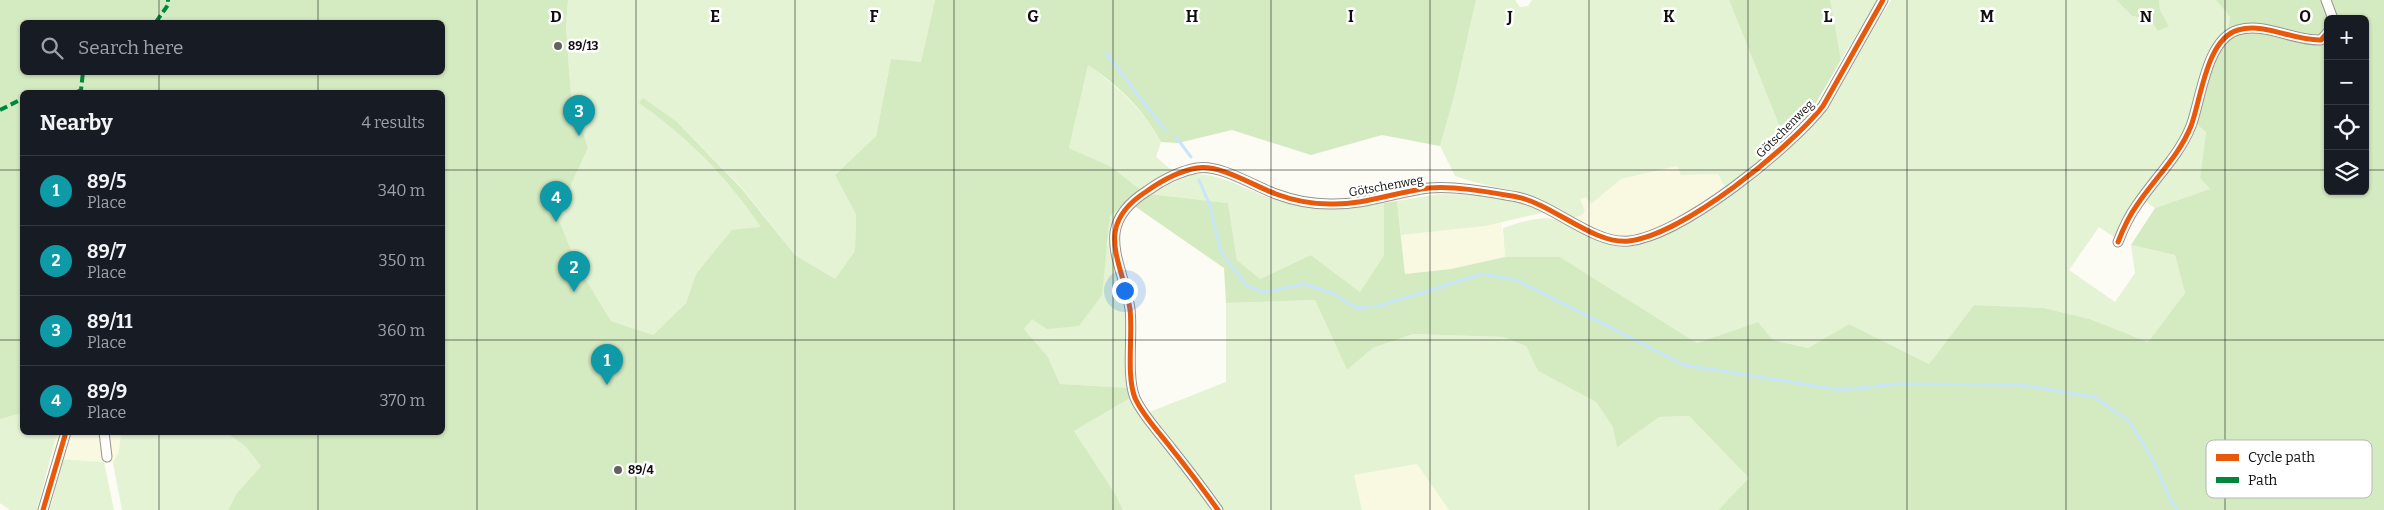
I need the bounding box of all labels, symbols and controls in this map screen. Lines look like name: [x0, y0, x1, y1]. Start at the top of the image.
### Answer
text: D: [550, 7, 562, 26]
text: E: [710, 7, 720, 26]
text: F: [870, 7, 879, 26]
text: G: [1027, 7, 1039, 26]
text: H: [1186, 7, 1199, 26]
text: I: [1348, 7, 1354, 26]
text: J: [1506, 7, 1513, 26]
text: K: [1663, 7, 1675, 26]
text: L: [1824, 7, 1833, 26]
text: M: [1980, 7, 1994, 26]
text: N: [2140, 7, 2152, 26]
text: O: [2299, 7, 2311, 26]
map controls: [2324, 15, 2369, 195]
button: +: [2324, 15, 2369, 60]
search box: [20, 20, 445, 75]
icon: search: [38, 34, 66, 62]
text: Search here: [78, 36, 183, 59]
place label: 89/13: [568, 39, 599, 53]
marker: 89/13: [552, 40, 564, 52]
button: −: [2324, 60, 2369, 105]
pin: 3: [563, 95, 595, 136]
street label: Götschenweg: [1753, 97, 1817, 161]
button: locate: [2324, 105, 2369, 150]
text: Nearby: [40, 110, 113, 136]
text: 4 results: [362, 113, 425, 132]
button: layers: [2324, 150, 2369, 195]
text: 89/5: [87, 170, 127, 193]
street label: Götschenweg: [1348, 172, 1425, 199]
text: 1: [53, 181, 59, 200]
text: 340 m: [378, 181, 425, 200]
pin: 4: [540, 181, 572, 222]
text: Place: [87, 193, 126, 212]
text: 89/7: [87, 240, 126, 263]
text: 2: [51, 251, 61, 270]
text: 350 m: [379, 251, 425, 270]
pin: 2: [558, 251, 590, 292]
text: Place: [87, 263, 126, 282]
your location: [1112, 278, 1138, 304]
text: 89/11: [87, 310, 133, 333]
text: 3: [51, 321, 61, 340]
text: 360 m: [378, 321, 425, 340]
text: Place: [87, 333, 126, 352]
pin: 1: [591, 344, 623, 385]
text: 89/9: [87, 380, 127, 403]
text: 4: [51, 391, 61, 410]
text: 370 m: [379, 391, 425, 410]
text: Place: [87, 403, 126, 422]
legend: [2206, 440, 2372, 498]
text: Cycle path: [2248, 449, 2315, 466]
place label: 89/4: [628, 463, 654, 477]
marker: 89/4: [612, 464, 624, 476]
text: Path: [2248, 472, 2278, 489]

